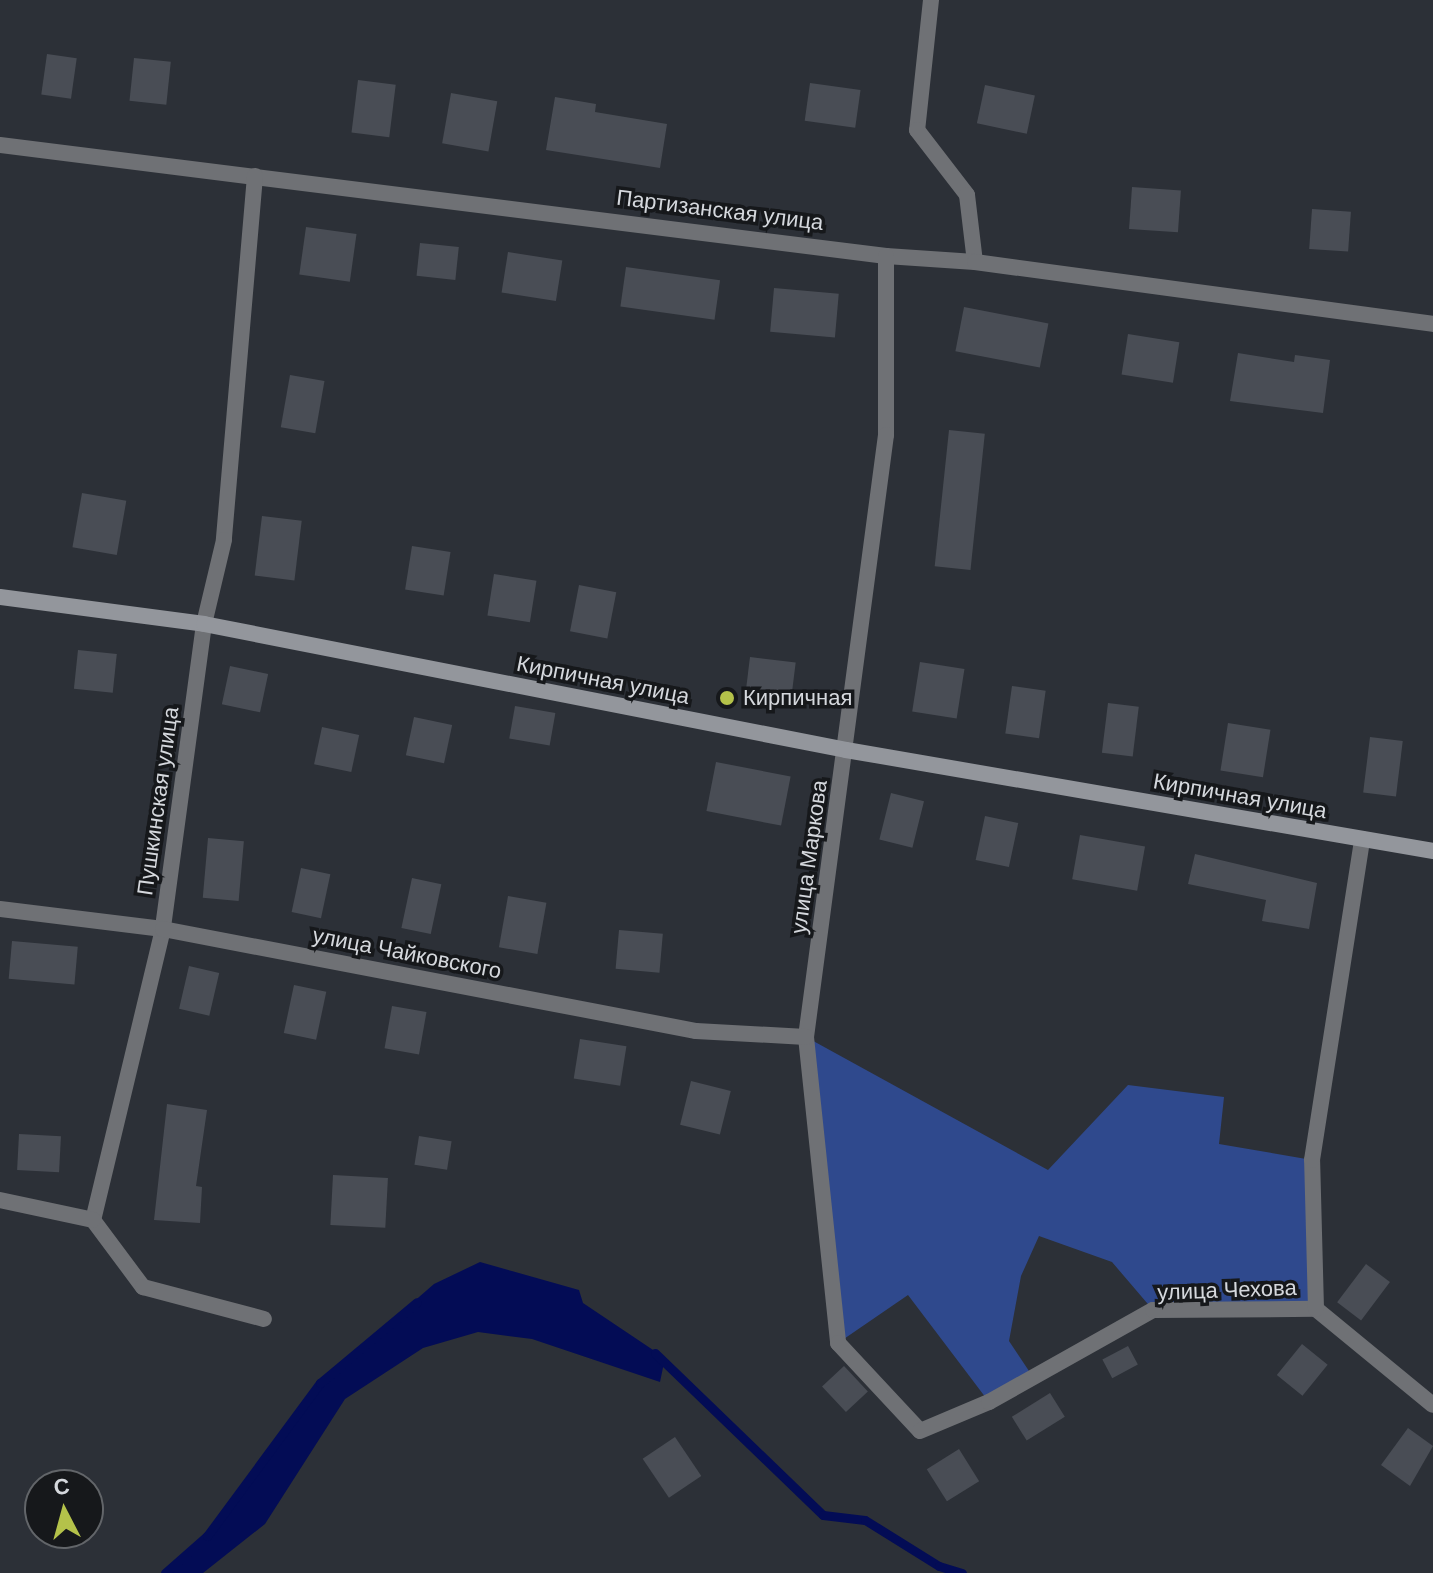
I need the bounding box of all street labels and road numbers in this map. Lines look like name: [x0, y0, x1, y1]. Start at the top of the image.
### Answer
street label: Партизанская улица: [615, 184, 825, 236]
street label: Кирпичная улица: [514, 650, 692, 710]
street label: Пушкинская улица: [132, 705, 184, 897]
street label: Кирпичная улица: [1151, 768, 1329, 824]
street label: улица Маркова: [785, 778, 833, 936]
street label: улица Чайковского: [310, 922, 504, 984]
street label: улица Чехова: [1157, 1274, 1297, 1306]

